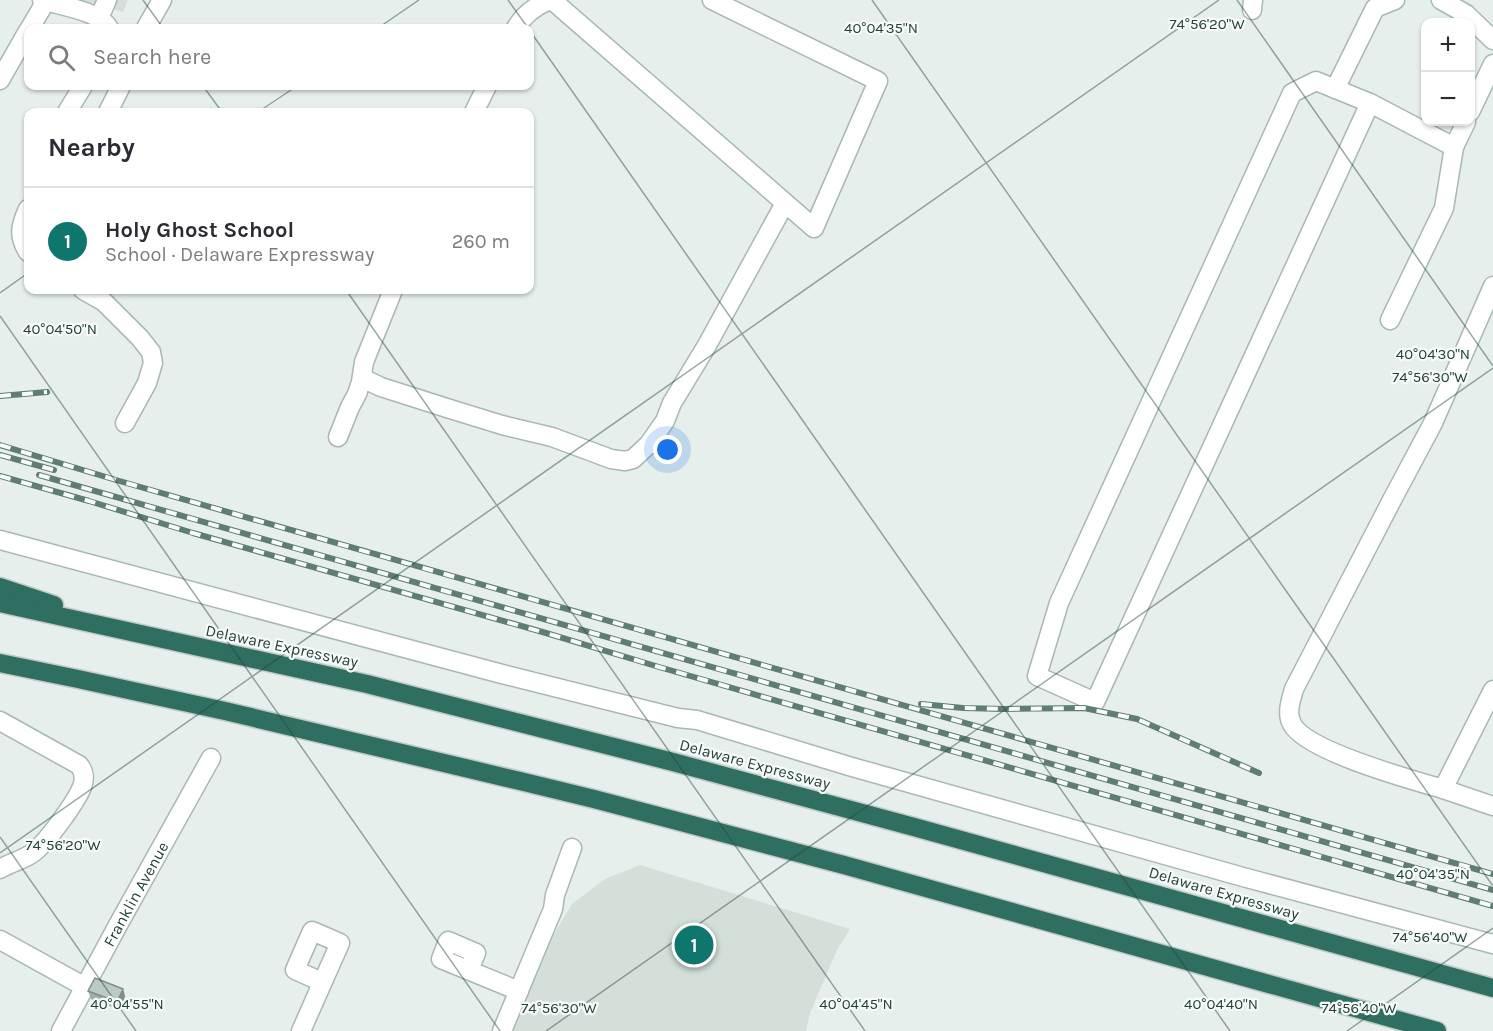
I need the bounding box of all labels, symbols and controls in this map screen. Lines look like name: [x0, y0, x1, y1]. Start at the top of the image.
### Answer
text: 74°56'20"W: [1169, 15, 1245, 33]
map controls: [1421, 18, 1475, 126]
button: +: [1421, 18, 1475, 72]
text: 40°04'35"N: [844, 19, 918, 37]
search box: [24, 24, 534, 90]
icon: search: [45, 41, 78, 74]
text: Search here: [93, 44, 211, 70]
button: −: [1421, 72, 1475, 126]
text: Nearby: [48, 132, 135, 163]
text: Holy Ghost School: [105, 217, 294, 243]
text: 1: [64, 230, 71, 253]
text: 260 m: [452, 230, 510, 253]
text: School · Delaware Expressway: [105, 243, 374, 266]
text: 40°04'50"N: [23, 320, 97, 338]
text: 40°04'30"N: [1396, 345, 1470, 363]
text: 74°56'30"W: [1392, 368, 1468, 386]
your location: [653, 435, 682, 464]
street label: Delaware Expressway: [204, 621, 361, 672]
street label: Delaware Expressway: [677, 735, 833, 793]
text: 74°56'20"W: [25, 836, 101, 854]
street label: Franklin Avenue: [99, 838, 172, 950]
street label: Delaware Expressway: [1147, 862, 1302, 924]
text: 40°04'35"N: [1396, 865, 1470, 883]
pin: 1: [674, 922, 714, 968]
text: 74°56'40"W: [1393, 928, 1468, 946]
text: 40°04'55"N: [90, 995, 164, 1013]
text: 40°04'45"N: [819, 995, 893, 1013]
text: 40°04'40"N: [1184, 995, 1258, 1013]
text: 74°56'30"W: [521, 999, 597, 1017]
text: 74°56'40"W: [1322, 999, 1397, 1017]

